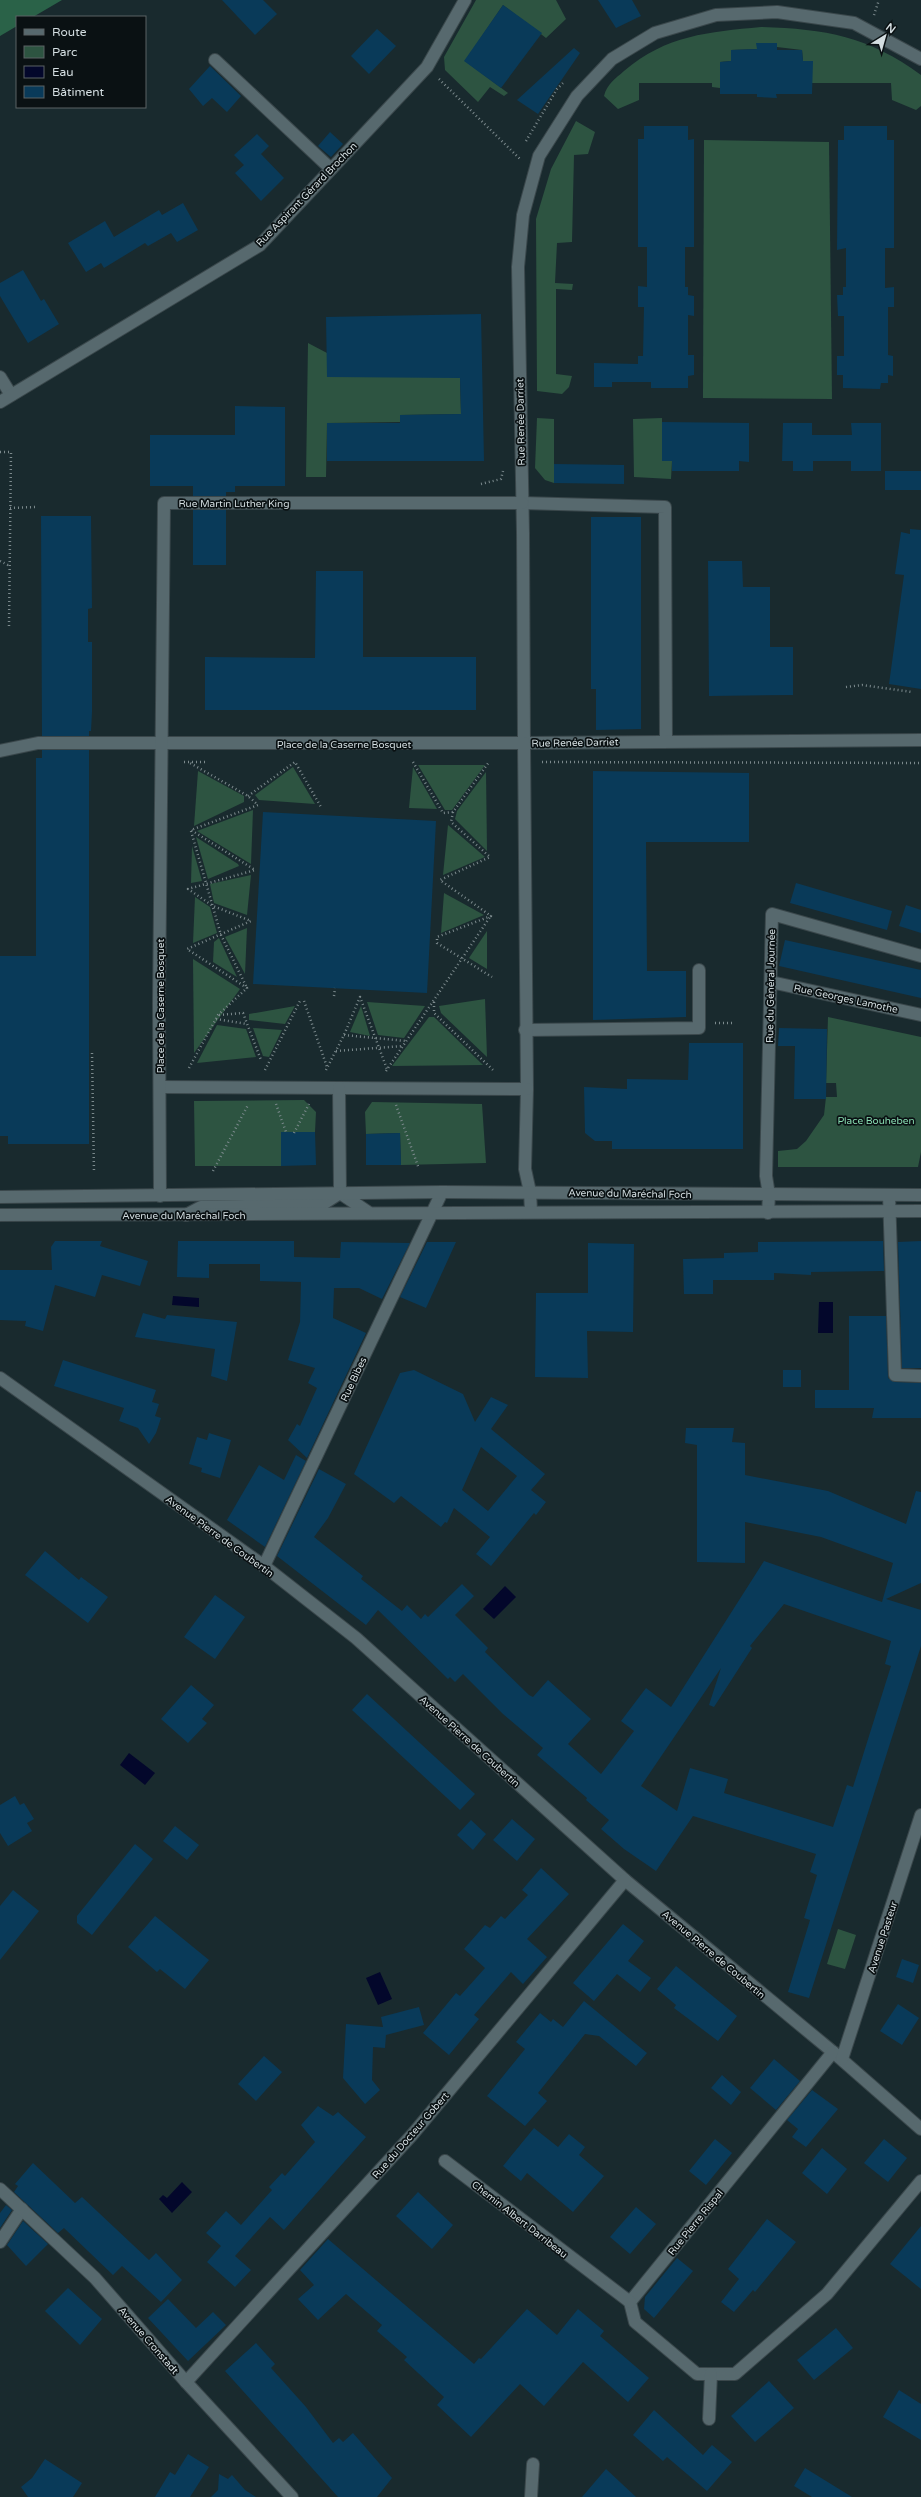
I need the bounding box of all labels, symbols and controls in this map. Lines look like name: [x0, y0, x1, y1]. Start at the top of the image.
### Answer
legend: [16, 16, 146, 108]
north arrow: [865, 16, 905, 56]
text: N: [883, 21, 898, 36]
text: Route: [52, 25, 87, 39]
text: Parc: [52, 45, 77, 59]
text: Eau: [52, 65, 74, 79]
text: Bâtiment: [52, 85, 104, 99]
street label: Rue Aspirant Gérard Brochon: [254, 140, 360, 249]
street label: Rue Renée Darriet: [514, 378, 528, 466]
street label: Rue Martin Luther King: [178, 498, 290, 510]
street label: Rue Renée Darriet: [531, 736, 619, 750]
street label: Place de la Caserne Bosquet: [277, 739, 411, 751]
street label: Rue du Général Journée: [764, 929, 778, 1043]
street label: Place de la Caserne Bosquet: [155, 939, 167, 1073]
street label: Rue Georges Lamothe: [793, 982, 899, 1016]
park label: Place Bouheben: [837, 1115, 915, 1127]
street label: Avenue du Maréchal Foch: [568, 1187, 692, 1201]
street label: Avenue du Maréchal Foch: [122, 1210, 246, 1222]
street label: Rue Bibes: [338, 1355, 369, 1404]
street label: Avenue Pierre de Coubertin: [163, 1494, 276, 1580]
street label: Avenue Pierre de Coubertin: [417, 1694, 522, 1790]
street label: Avenue Pasteur: [866, 1900, 900, 1975]
street label: Avenue Pierre de Coubertin: [659, 1908, 767, 2001]
street label: Rue du Docteur Gobert: [370, 2090, 452, 2181]
street label: Chemin Albert Darribeau: [469, 2179, 570, 2261]
street label: Rue Pierre Rispal: [666, 2187, 726, 2258]
street label: Avenue Cronstadt: [116, 2304, 181, 2377]

